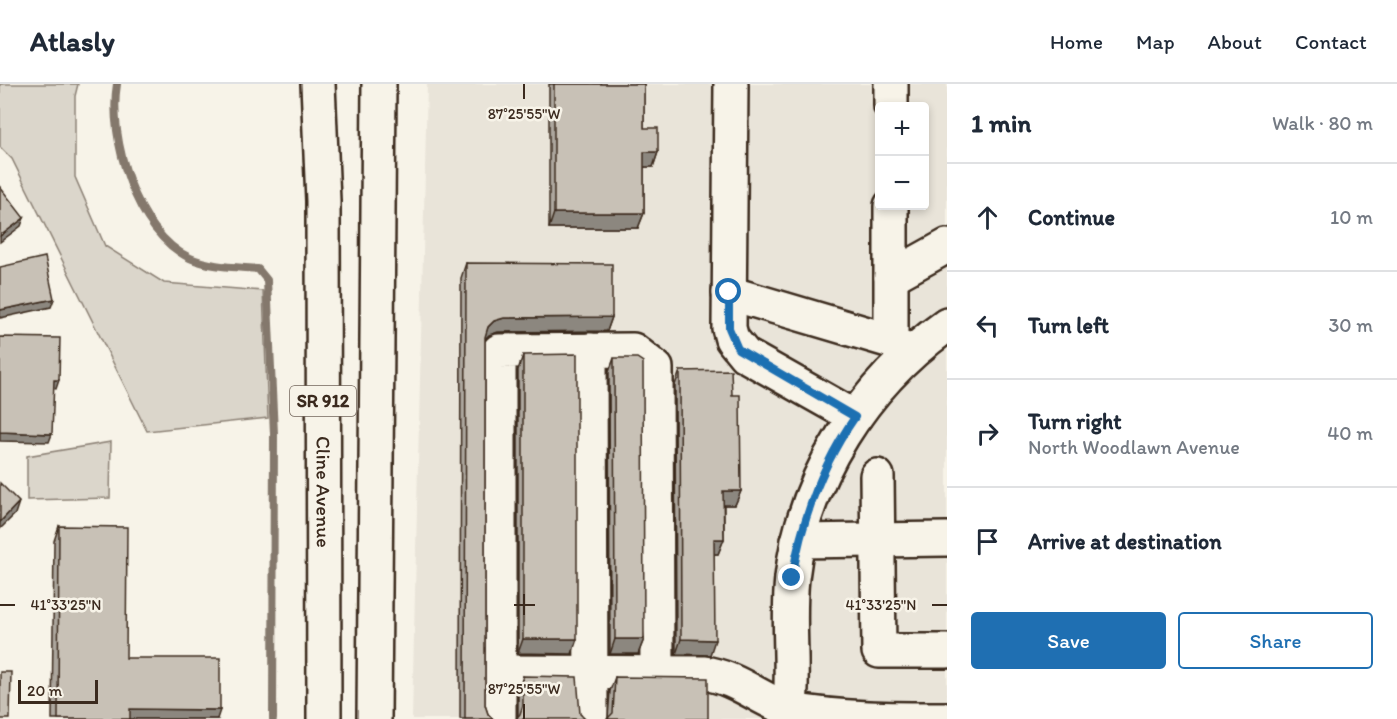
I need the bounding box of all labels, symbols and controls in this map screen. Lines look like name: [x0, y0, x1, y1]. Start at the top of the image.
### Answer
text: Atlasly: [30, 24, 115, 58]
text: Home: [1050, 29, 1103, 54]
text: Map: [1136, 29, 1175, 54]
text: About: [1208, 29, 1262, 54]
text: Contact: [1295, 29, 1367, 54]
map controls: [875, 102, 929, 210]
button: +: [875, 102, 929, 156]
text: 87°25'55"W: [488, 105, 561, 123]
text: 1 min: [971, 107, 1031, 139]
text: Walk · 80 m: [1272, 111, 1373, 135]
button: −: [875, 156, 929, 210]
icon: ahead: [971, 201, 1004, 234]
text: Continue: [1028, 204, 1115, 231]
text: 10 m: [1330, 205, 1373, 229]
route start: [715, 278, 741, 304]
icon: left: [971, 309, 1004, 342]
text: Turn left: [1028, 312, 1109, 339]
text: 30 m: [1328, 313, 1373, 337]
road number: SR 912: [290, 386, 356, 416]
text: Turn right: [1028, 408, 1122, 435]
icon: right: [971, 417, 1004, 450]
text: 40 m: [1327, 421, 1373, 445]
text: North Woodlawn Avenue: [1028, 435, 1240, 459]
street label: Cline Avenue: [311, 436, 336, 548]
icon: arrive: [971, 525, 1004, 558]
text: Arrive at destination: [1028, 528, 1222, 555]
route end: [778, 564, 804, 590]
text: 41°33'25"N: [31, 596, 101, 614]
text: 41°33'25"N: [846, 596, 916, 614]
button: Save: [971, 612, 1166, 669]
button: Share: [1178, 612, 1373, 669]
scale bar: [18, 677, 98, 704]
text: 87°25'55"W: [488, 680, 561, 698]
text: 20 m: [27, 681, 62, 700]

